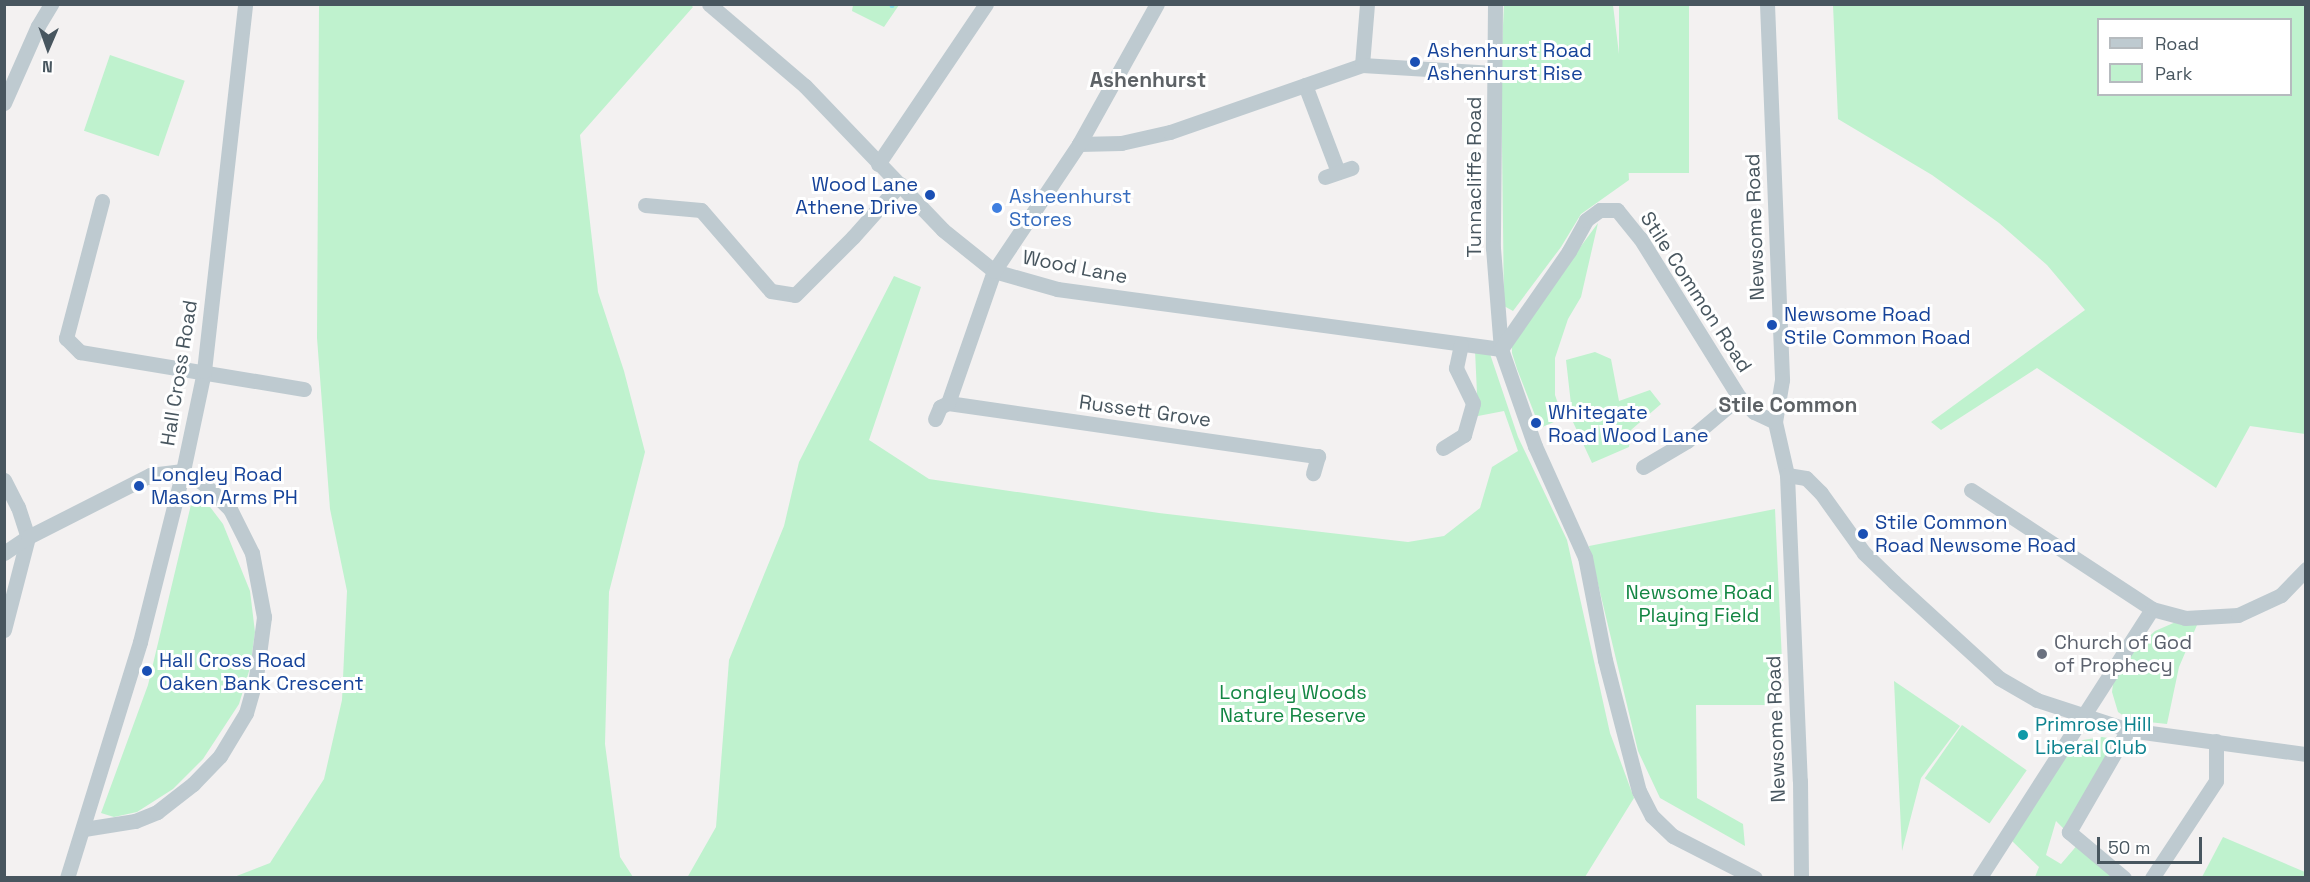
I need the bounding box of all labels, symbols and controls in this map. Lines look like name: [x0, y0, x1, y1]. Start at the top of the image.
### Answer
north arrow: [18, 18, 78, 78]
legend: [2097, 18, 2292, 96]
text: Road: [2155, 32, 2199, 55]
place label: Ashenhurst Road Ashenhurst Rise: [1427, 39, 1592, 86]
marker: Ashenhurst Road Ashenhurst Rise: [1408, 55, 1422, 69]
text: N: [42, 56, 53, 77]
text: Park: [2155, 62, 2192, 85]
district label: Ashenhurst: [1090, 67, 1206, 93]
street label: Tunnacliffe Road: [1462, 97, 1486, 257]
street label: Newsome Road: [1740, 153, 1770, 301]
place label: Wood Lane Athene Drive: [795, 172, 918, 219]
place label: Asheenhurst Stores: [1009, 184, 1132, 231]
marker: Wood Lane Athene Drive: [923, 188, 937, 202]
marker: Asheenhurst Stores: [990, 201, 1004, 215]
street label: Stile Common Road: [1635, 207, 1757, 377]
street label: Wood Lane: [1020, 245, 1130, 289]
street label: Hall Cross Road: [156, 298, 202, 448]
place label: Newsome Road Stile Common Road: [1784, 302, 1971, 349]
marker: Newsome Road Stile Common Road: [1765, 318, 1779, 332]
street label: Russett Grove: [1077, 390, 1213, 432]
district label: Stile Common: [1719, 392, 1857, 418]
place label: Whitegate Road Wood Lane: [1548, 400, 1709, 447]
marker: Whitegate Road Wood Lane: [1529, 416, 1543, 430]
place label: Longley Road Mason Arms PH: [151, 462, 298, 509]
marker: Longley Road Mason Arms PH: [132, 479, 146, 493]
place label: Stile Common Road Newsome Road: [1875, 510, 2076, 557]
marker: Stile Common Road Newsome Road: [1856, 527, 1870, 541]
park label: Newsome Road Playing Field: [1625, 581, 1773, 628]
place label: Church of God of Prophecy: [2054, 630, 2192, 677]
marker: Church of God of Prophecy: [2035, 647, 2049, 661]
place label: Hall Cross Road Oaken Bank Crescent: [159, 648, 364, 695]
street label: Newsome Road: [1761, 655, 1791, 803]
marker: Hall Cross Road Oaken Bank Crescent: [140, 664, 154, 678]
park label: Longley Woods Nature Reserve: [1219, 680, 1367, 727]
place label: Primrose Hill Liberal Club: [2035, 712, 2152, 759]
marker: Primrose Hill Liberal Club: [2016, 728, 2030, 742]
scale bar: [2100, 825, 2205, 863]
text: 50 m: [2108, 836, 2150, 859]

